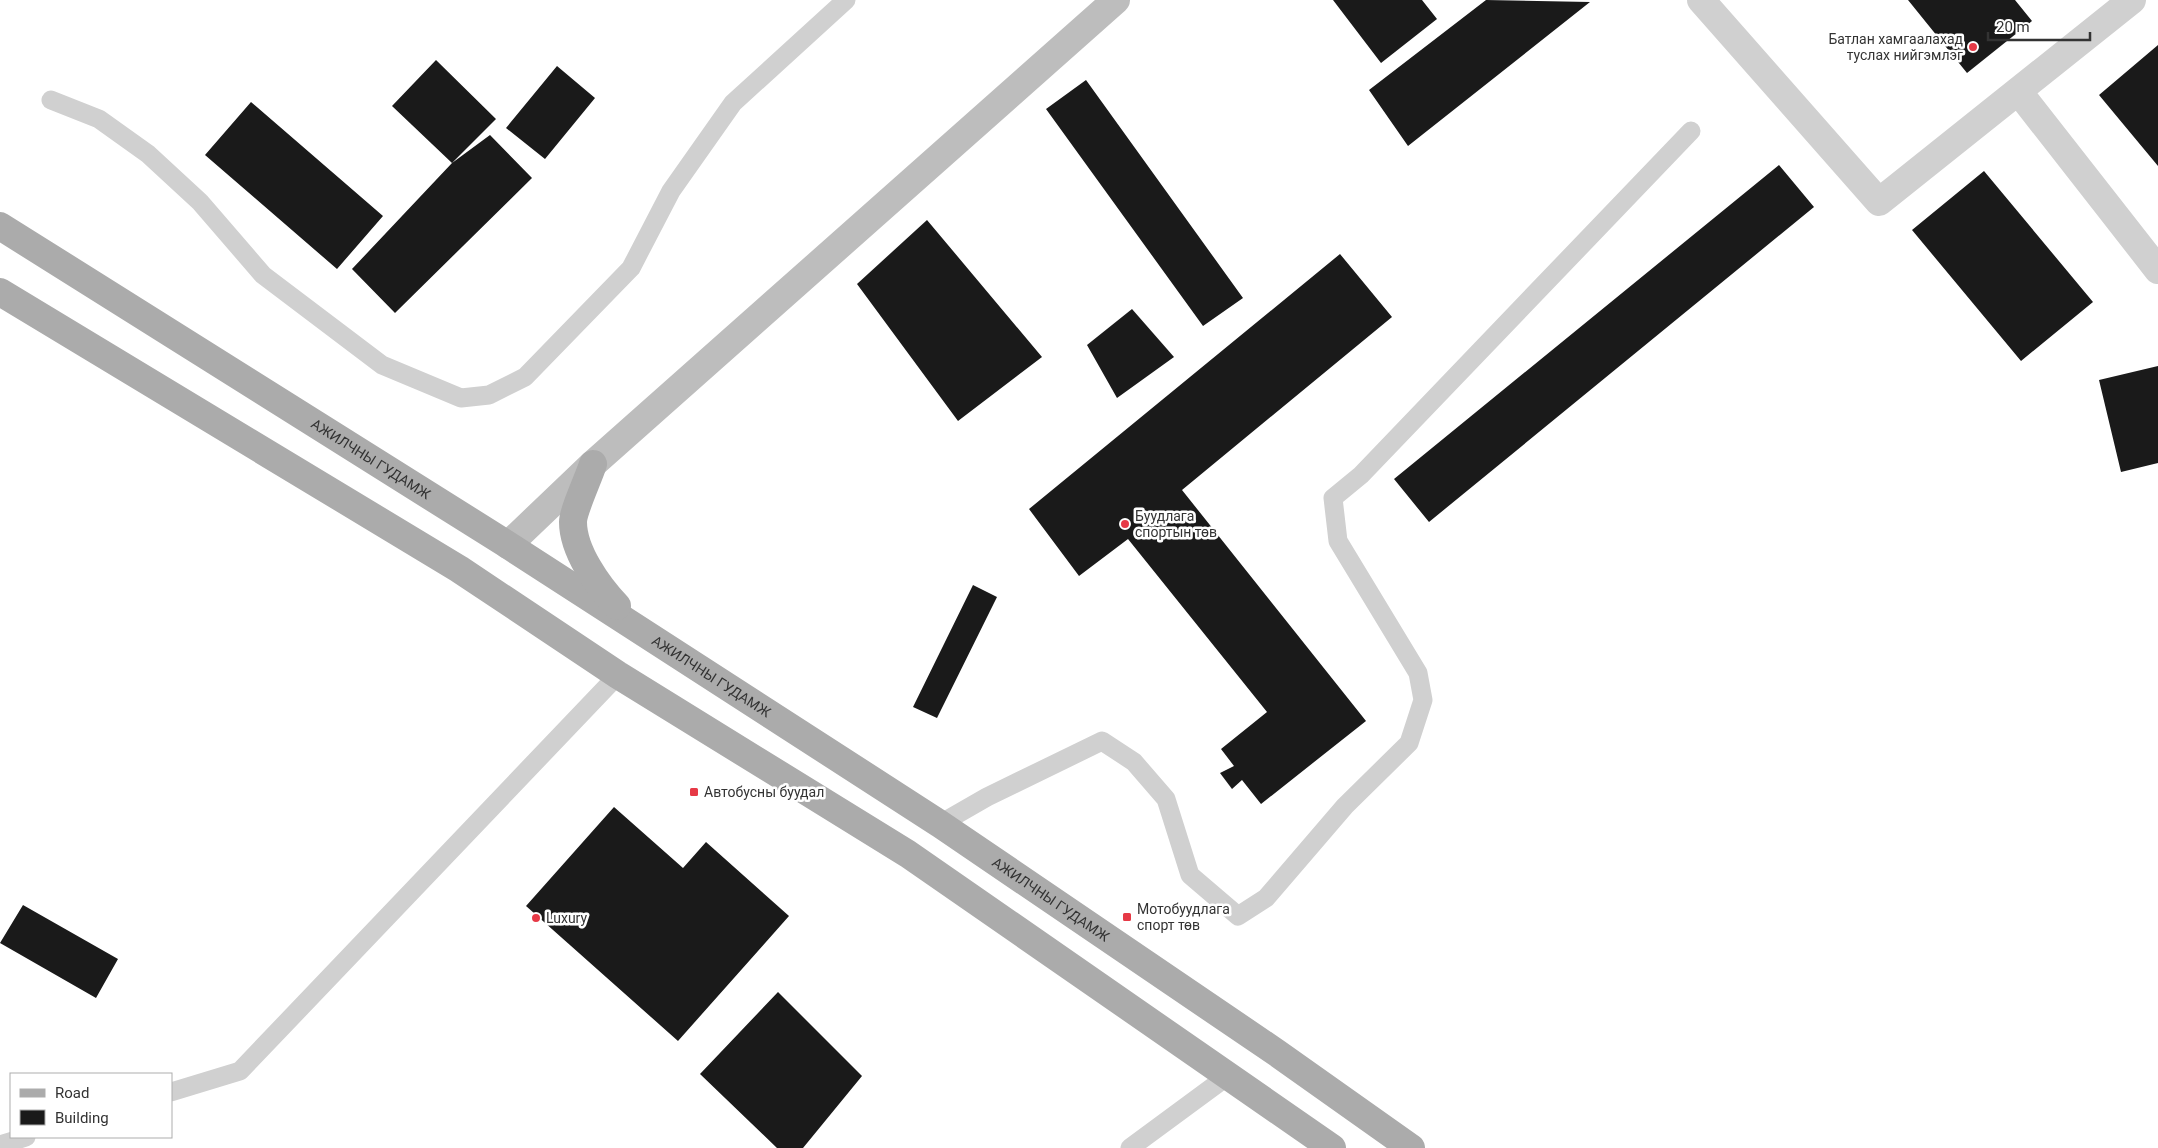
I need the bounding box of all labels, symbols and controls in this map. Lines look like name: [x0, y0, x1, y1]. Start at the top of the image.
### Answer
scale bar: [1988, 10, 2090, 42]
text: 20 m: [1996, 18, 2030, 36]
place label: Батлан хамгаалахад туслах нийгэмлэг: [1828, 31, 1964, 63]
marker: Батлан хамгаалахад туслах нийгэмлэг: [1967, 41, 1979, 53]
street label: АЖИЛЧНЫ ГУДАМЖ: [308, 416, 434, 502]
place label: Буудлага спортын төв: [1135, 508, 1217, 540]
marker: Буудлага спортын төв: [1119, 518, 1131, 530]
street label: АЖИЛЧНЫ ГУДАМЖ: [649, 632, 774, 721]
place label: Автобусны буудал: [704, 784, 824, 800]
marker: Автобусны буудал: [688, 786, 700, 798]
street label: АЖИЛЧНЫ ГУДАМЖ: [989, 854, 1112, 945]
place label: Мотобуудлага спорт төв: [1137, 901, 1230, 933]
place label: Luxury: [546, 910, 587, 926]
marker: Мотобуудлага спорт төв: [1121, 911, 1133, 923]
marker: Luxury: [530, 912, 542, 924]
legend: [10, 1073, 172, 1138]
text: Road: [55, 1084, 89, 1102]
text: Building: [55, 1109, 109, 1127]

